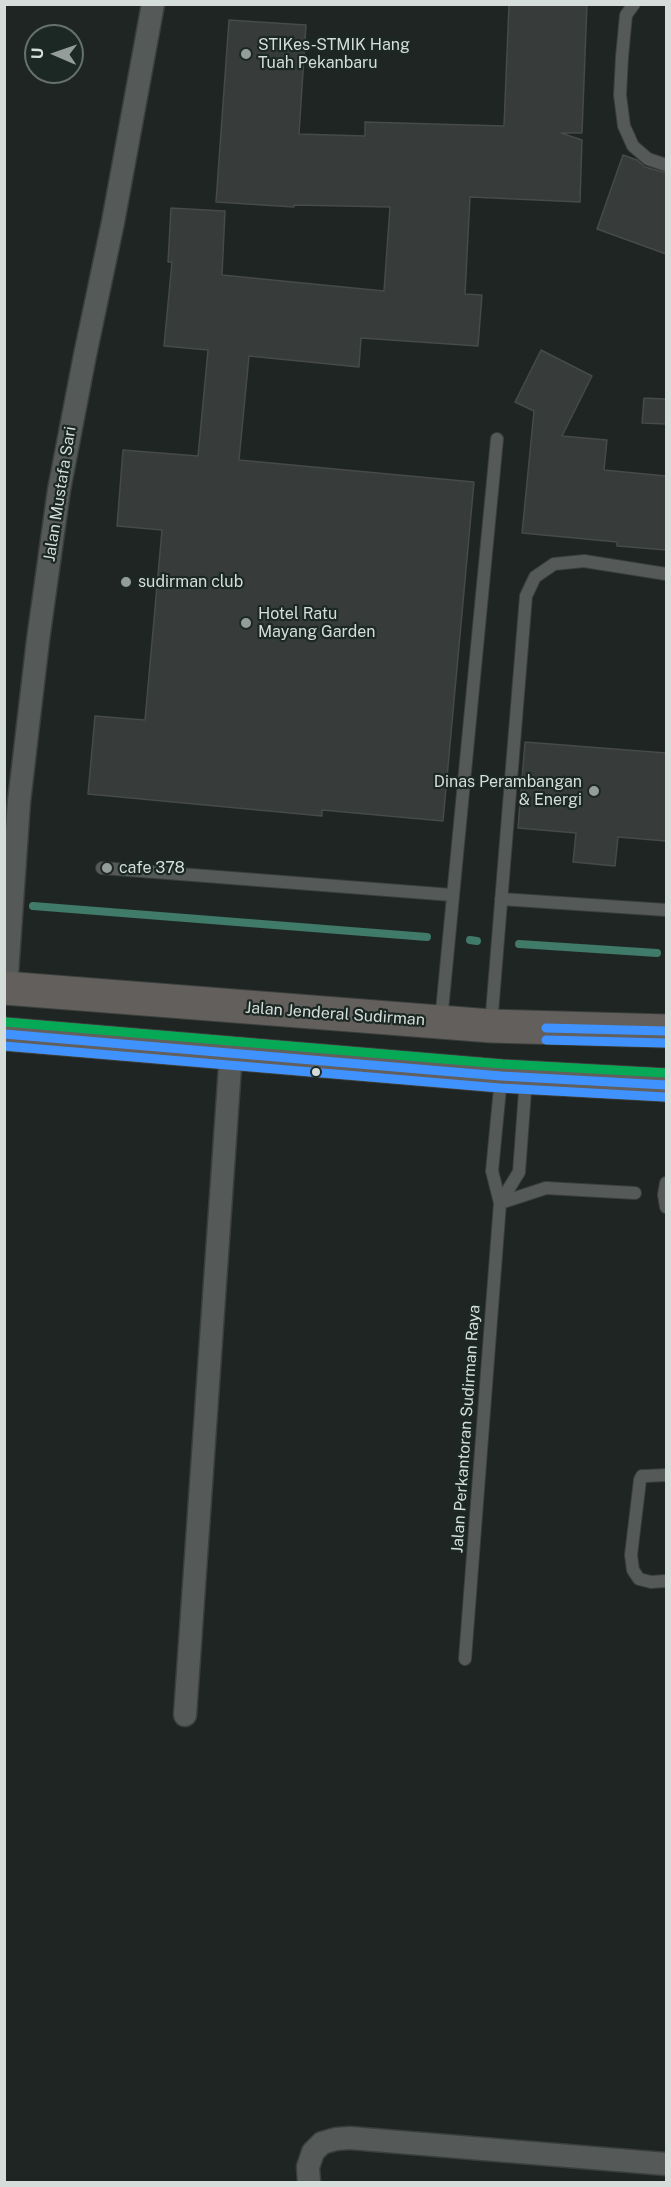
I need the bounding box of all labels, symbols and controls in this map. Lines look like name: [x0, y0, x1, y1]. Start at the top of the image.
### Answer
north arrow: [24, 24, 84, 84]
place label: STIKes-STMIK Hang Tuah Pekanbaru: [258, 35, 410, 73]
text: U: [28, 47, 47, 60]
marker: STIKes-STMIK Hang Tuah Pekanbaru: [239, 47, 253, 61]
street label: Jalan Mustafa Sari: [40, 425, 80, 563]
place label: sudirman club: [138, 572, 243, 592]
marker: sudirman club: [119, 575, 133, 589]
place label: Hotel Ratu Mayang Garden: [258, 604, 376, 642]
marker: Hotel Ratu Mayang Garden: [239, 616, 253, 630]
place label: Dinas Perambangan & Energi: [434, 772, 582, 810]
marker: Dinas Perambangan & Energi: [587, 784, 601, 798]
place label: cafe 378: [119, 858, 185, 878]
marker: cafe 378: [100, 861, 114, 875]
street label: Jalan Jenderal Sudirman: [244, 998, 426, 1030]
unlabelled marker: [310, 1066, 322, 1078]
street label: Jalan Perkantoran Sudirman Raya: [448, 1304, 484, 1554]

